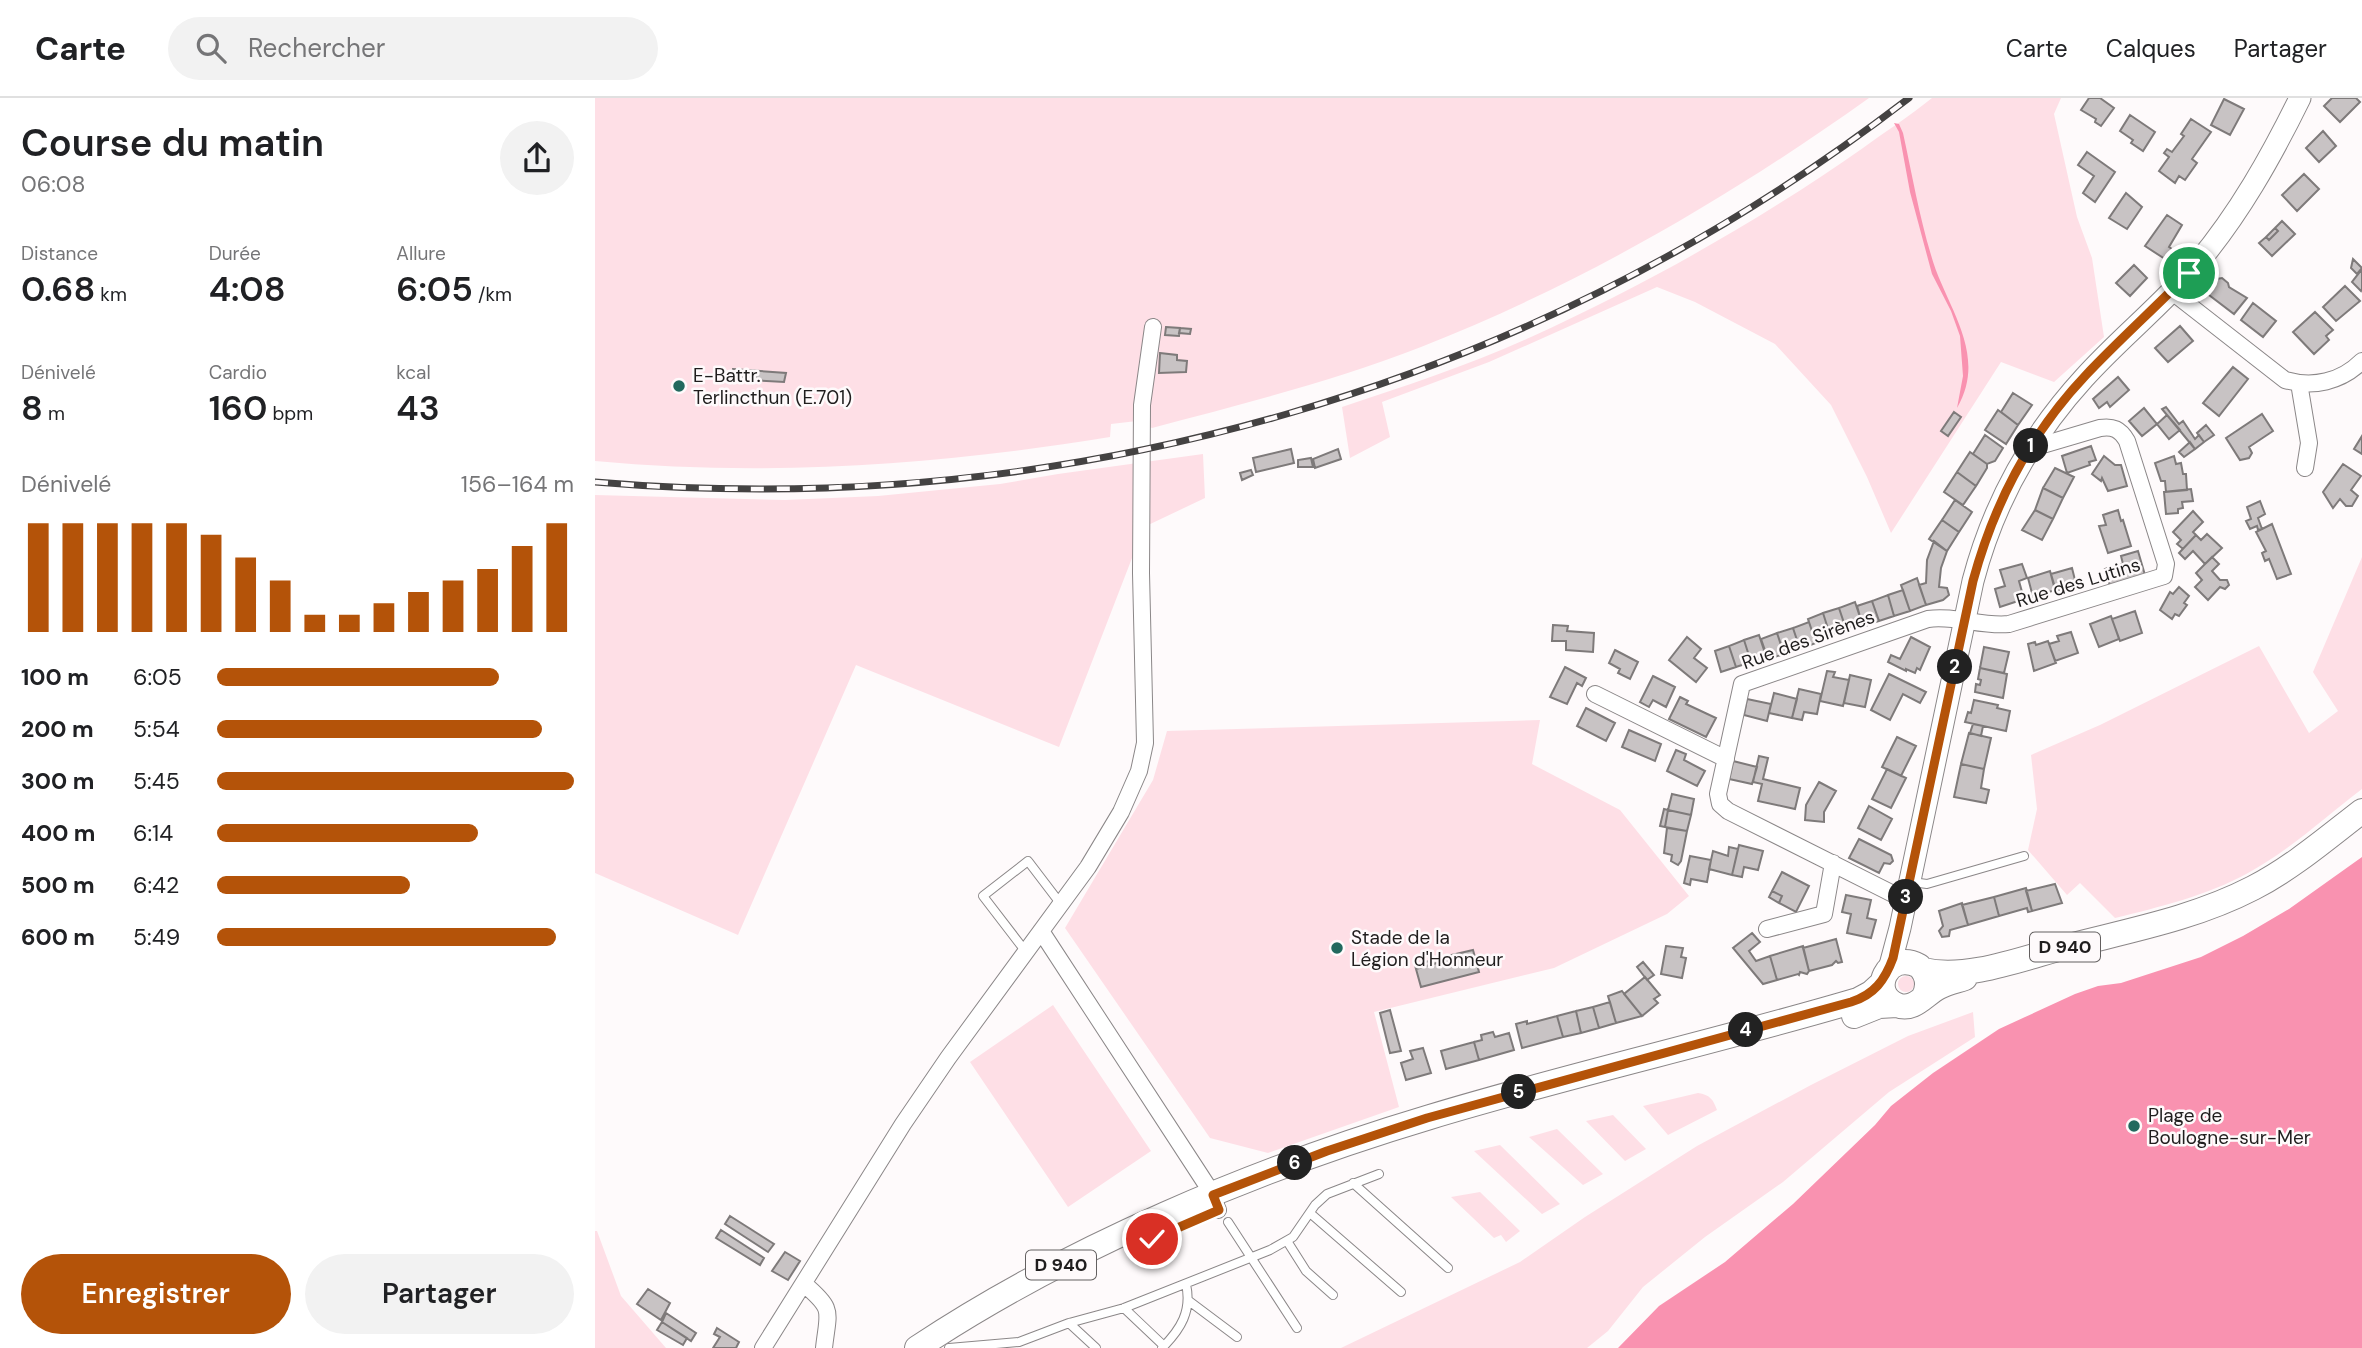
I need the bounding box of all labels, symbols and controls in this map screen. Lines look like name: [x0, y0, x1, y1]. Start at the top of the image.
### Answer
search box: [168, 17, 658, 80]
text: Carte: [35, 27, 126, 70]
icon: search: [192, 29, 230, 67]
text: Rechercher: [248, 31, 385, 65]
text: Carte: [2006, 33, 2068, 64]
text: Calques: [2106, 33, 2196, 64]
text: Partager: [2234, 33, 2327, 64]
text: Course du matin: [21, 118, 324, 168]
button: share: [500, 121, 574, 195]
text: 06:08: [21, 169, 86, 199]
text: Distance: [21, 241, 98, 266]
text: Durée: [209, 241, 261, 266]
text: Allure: [396, 241, 446, 266]
pin: [2159, 243, 2219, 303]
icon: arrive: [2170, 254, 2208, 292]
text: 0.68: [21, 266, 95, 312]
text: 4:08: [209, 266, 286, 312]
text: 6:05: [396, 266, 473, 312]
text: km: [95, 282, 127, 307]
text: /km: [473, 282, 512, 307]
text: Dénivelé: [21, 360, 96, 385]
text: Cardio: [209, 360, 267, 385]
text: kcal: [396, 360, 431, 385]
place label: E-Battr. Terlincthun (E.701): [693, 363, 852, 410]
marker: E-Battr. Terlincthun (E.701): [671, 378, 687, 394]
text: 8: [21, 385, 43, 431]
text: 160: [209, 385, 267, 431]
text: 43: [396, 385, 440, 431]
text: m: [43, 401, 65, 426]
text: bpm: [267, 401, 313, 426]
pin: 1: [2013, 428, 2049, 464]
text: 1: [2027, 433, 2034, 458]
text: Dénivelé: [21, 469, 111, 499]
text: 156–164 m: [461, 469, 574, 499]
street label: Rue des Lutins: [2013, 552, 2143, 613]
street label: Rue des Sirènes: [1738, 604, 1878, 675]
pin: 2: [1937, 650, 1973, 684]
text: 2: [1949, 654, 1960, 679]
text: 100 m: [21, 662, 89, 692]
text: 6:05: [133, 662, 182, 692]
text: 200 m: [21, 714, 94, 744]
text: 5:54: [133, 714, 180, 744]
text: 300 m: [21, 766, 94, 796]
text: 5:45: [133, 766, 180, 796]
text: 400 m: [21, 818, 95, 848]
text: 6:14: [133, 818, 173, 848]
text: 500 m: [21, 870, 95, 900]
text: 6:42: [133, 870, 179, 900]
pin: 3: [1889, 880, 1923, 914]
text: 3: [1900, 884, 1911, 909]
text: 600 m: [21, 922, 95, 952]
text: 5:49: [133, 922, 180, 952]
place label: Stade de la Légion d'Honneur: [1351, 925, 1503, 972]
road number: D 940: [2030, 932, 2100, 962]
marker: Stade de la Légion d'Honneur: [1329, 940, 1345, 956]
pin: 4: [1729, 1012, 1763, 1048]
text: 4: [1739, 1017, 1752, 1042]
pin: 5: [1501, 1074, 1537, 1110]
text: 5: [1513, 1079, 1524, 1104]
place label: Plage de Boulogne-sur-Mer: [2148, 1103, 2311, 1150]
marker: Plage de Boulogne-sur-Mer: [2126, 1118, 2142, 1134]
pin: 6: [1277, 1146, 1313, 1180]
text: 6: [1288, 1150, 1301, 1175]
pin: [1122, 1209, 1182, 1269]
icon: check: [1133, 1220, 1171, 1258]
road number: D 940: [1026, 1250, 1096, 1280]
button: Enregistrer: [21, 1254, 291, 1334]
button: Partager: [305, 1254, 574, 1334]

